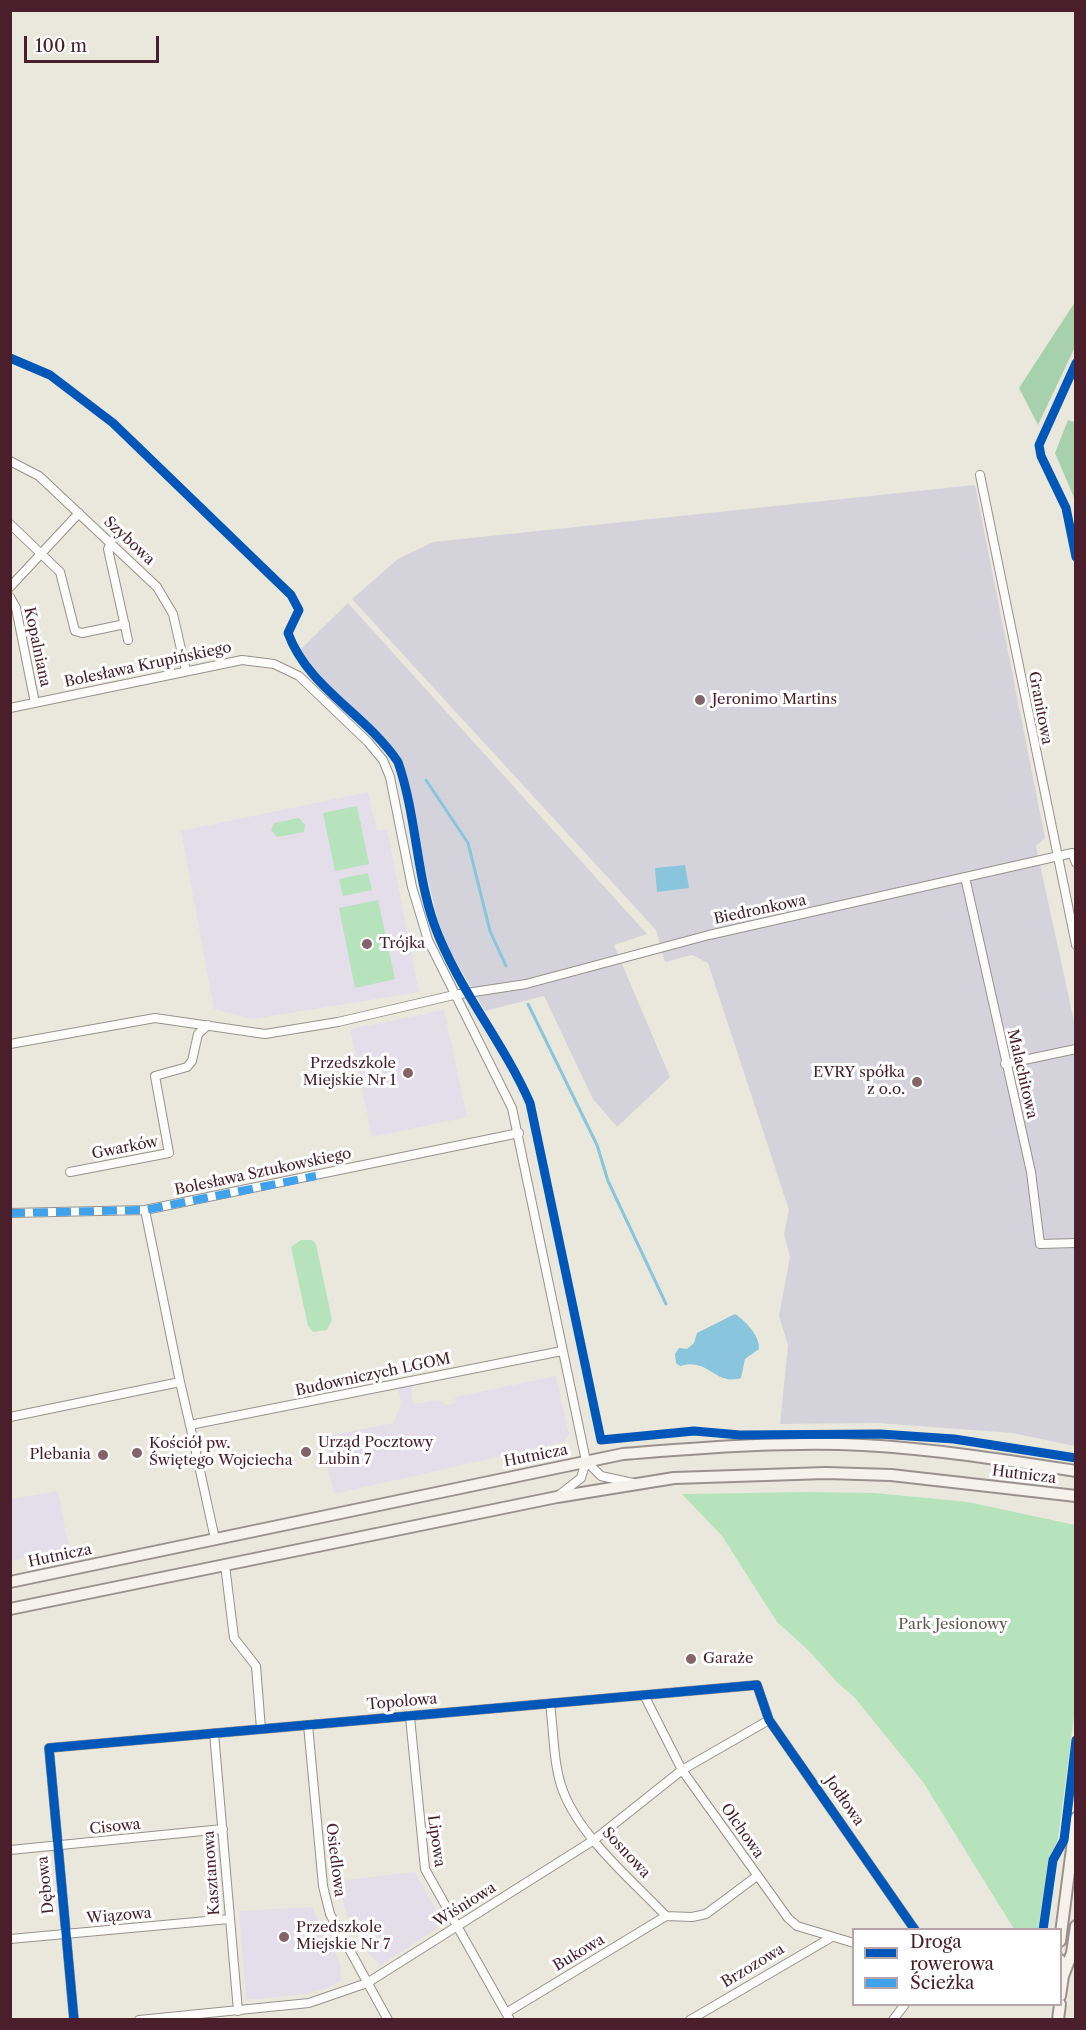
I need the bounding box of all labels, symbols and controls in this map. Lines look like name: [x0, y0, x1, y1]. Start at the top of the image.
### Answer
scale bar: [27, 24, 162, 62]
text: 100 m: [35, 35, 87, 57]
street label: Szybowa: [100, 513, 158, 569]
street label: Kopalniana: [20, 605, 54, 689]
street label: Bolesława Krupińskiego: [63, 638, 233, 692]
street label: Granitowa: [1024, 670, 1056, 746]
place label: Jeronimo Martins: [712, 691, 837, 709]
marker: Jeronimo Martins: [693, 693, 707, 707]
street label: Biedronkowa: [712, 891, 808, 929]
place label: Trójka: [379, 935, 425, 953]
marker: Trójka: [360, 937, 374, 951]
street label: Malachitowa: [1003, 1028, 1041, 1120]
place label: Przedszkole Miejskie Nr 1: [303, 1055, 396, 1090]
place label: EVRY spółka z o.o.: [813, 1064, 905, 1099]
marker: Przedszkole Miejskie Nr 1: [401, 1066, 415, 1080]
marker: EVRY spółka z o.o.: [910, 1075, 924, 1089]
street label: Gwarków: [90, 1133, 160, 1163]
street label: Bolesława Sztukowskiego: [173, 1144, 353, 1200]
street label: Budowniczych LGOM: [294, 1350, 452, 1400]
place label: Urząd Pocztowy Lubin 7: [318, 1434, 433, 1469]
place label: Kościół pw. Świętego Wojciecha: [149, 1435, 293, 1470]
street label: Hutnicza: [503, 1441, 569, 1471]
marker: Urząd Pocztowy Lubin 7: [299, 1445, 313, 1459]
place label: Plebania: [29, 1446, 91, 1464]
marker: Kościół pw. Świętego Wojciecha: [130, 1446, 144, 1460]
marker: Plebania: [96, 1448, 110, 1462]
street label: Hutnicza: [991, 1462, 1057, 1488]
street label: Hutnicza: [27, 1540, 93, 1572]
park label: Park Jesionowy: [898, 1616, 1008, 1634]
place label: Garaże: [703, 1650, 753, 1668]
marker: Garaże: [684, 1652, 698, 1666]
street label: Topolowa: [366, 1690, 438, 1714]
street label: Jodłowa: [820, 1773, 868, 1829]
street label: Olchowa: [717, 1800, 767, 1862]
street label: Lipowa: [423, 1814, 449, 1868]
street label: Cisowa: [89, 1815, 141, 1839]
street label: Osiedlowa: [322, 1822, 348, 1898]
street label: Sosnowa: [598, 1824, 654, 1882]
street label: Kasztanowa: [200, 1830, 224, 1916]
street label: Dębowa: [34, 1855, 58, 1915]
street label: Wiśniowa: [430, 1879, 500, 1931]
street label: Wiązowa: [86, 1904, 152, 1928]
place label: Przedszkole Miejskie Nr 7: [296, 1919, 390, 1954]
legend: [852, 1928, 1062, 2006]
marker: Przedszkole Miejskie Nr 7: [277, 1930, 291, 1944]
street label: Bukowa: [550, 1931, 608, 1975]
text: Droga rowerowa: [910, 1931, 994, 1975]
street label: Brzozowa: [718, 1940, 788, 1992]
text: Ścieżka: [910, 1972, 975, 1994]

